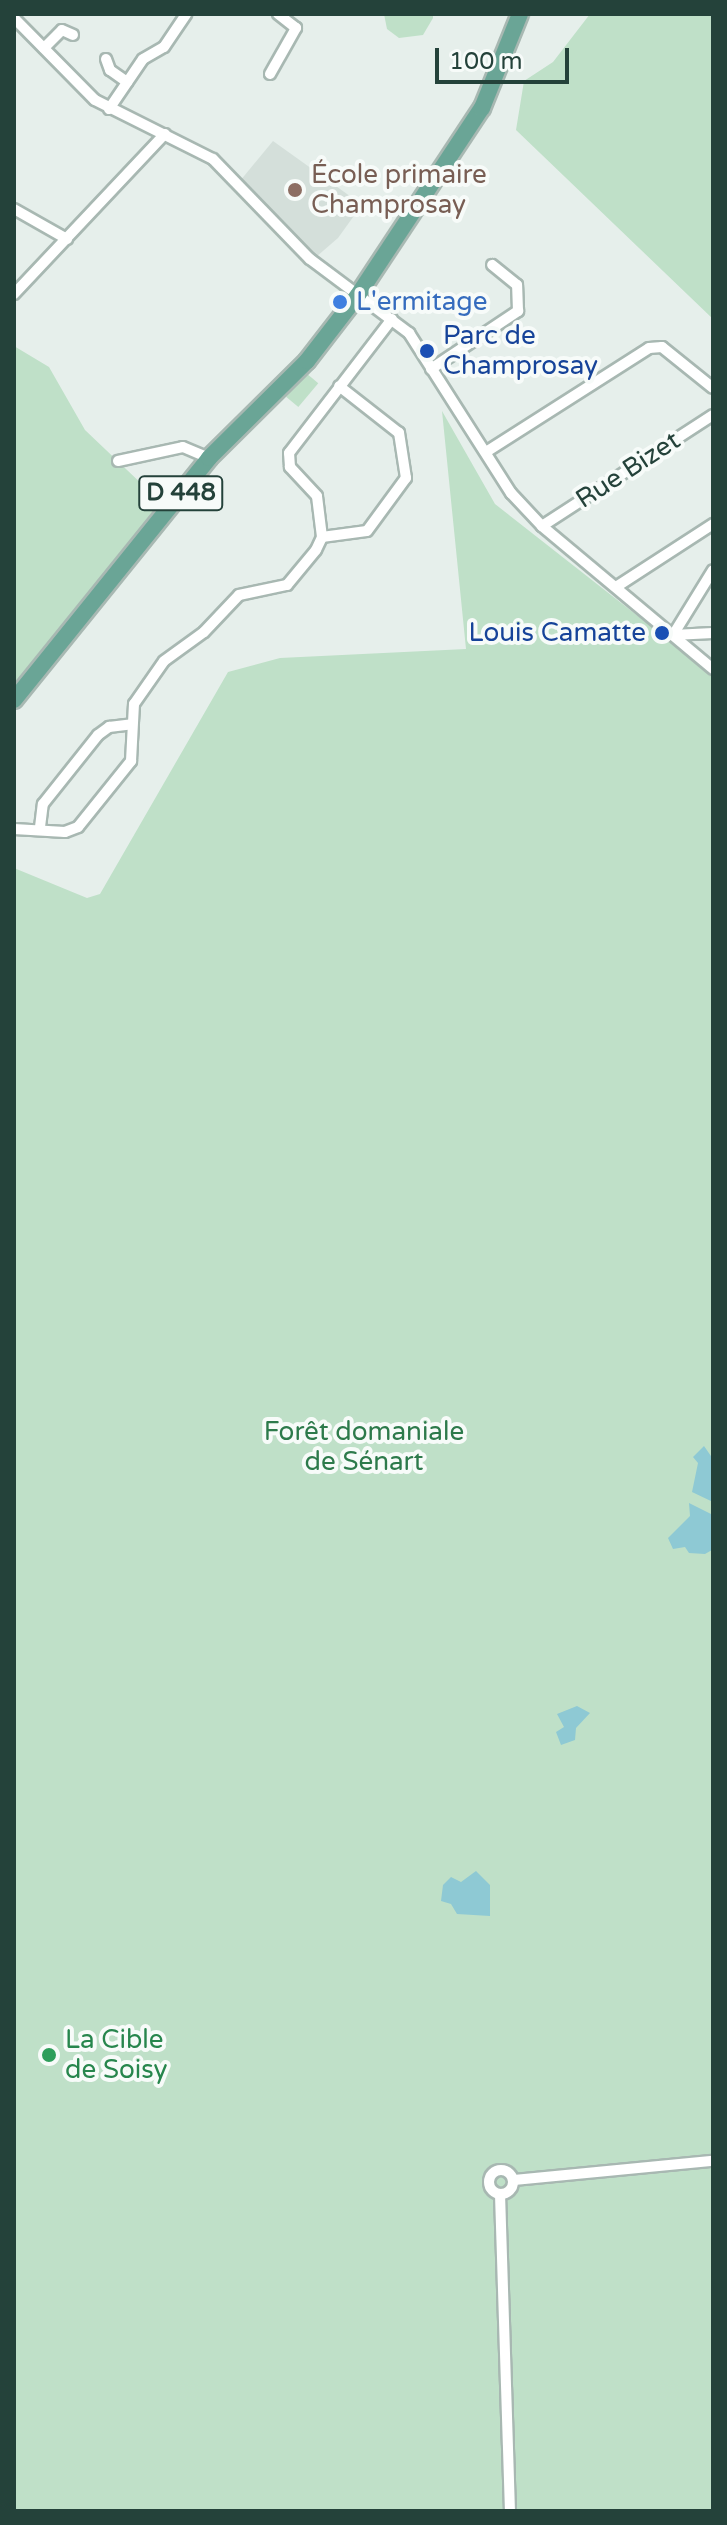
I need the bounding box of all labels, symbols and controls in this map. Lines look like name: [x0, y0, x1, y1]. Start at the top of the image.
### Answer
scale bar: [439, 32, 573, 82]
text: 100 m: [449, 47, 523, 76]
place label: École primaire Champrosay: [311, 159, 487, 220]
marker: École primaire Champrosay: [286, 181, 304, 199]
place label: L'ermitage: [356, 286, 487, 318]
marker: L'ermitage: [331, 293, 349, 311]
place label: Parc de Champrosay: [443, 320, 598, 382]
marker: Parc de Champrosay: [418, 342, 436, 360]
street label: Rue Bizet: [570, 425, 686, 515]
road number: D 448: [137, 473, 225, 513]
place label: Louis Camatte: [468, 617, 646, 649]
marker: Louis Camatte: [653, 624, 671, 642]
park label: Forêt domaniale de Sénart: [264, 1416, 464, 1478]
place label: La Cible de Soisy: [65, 2024, 168, 2086]
marker: La Cible de Soisy: [40, 2046, 58, 2064]

